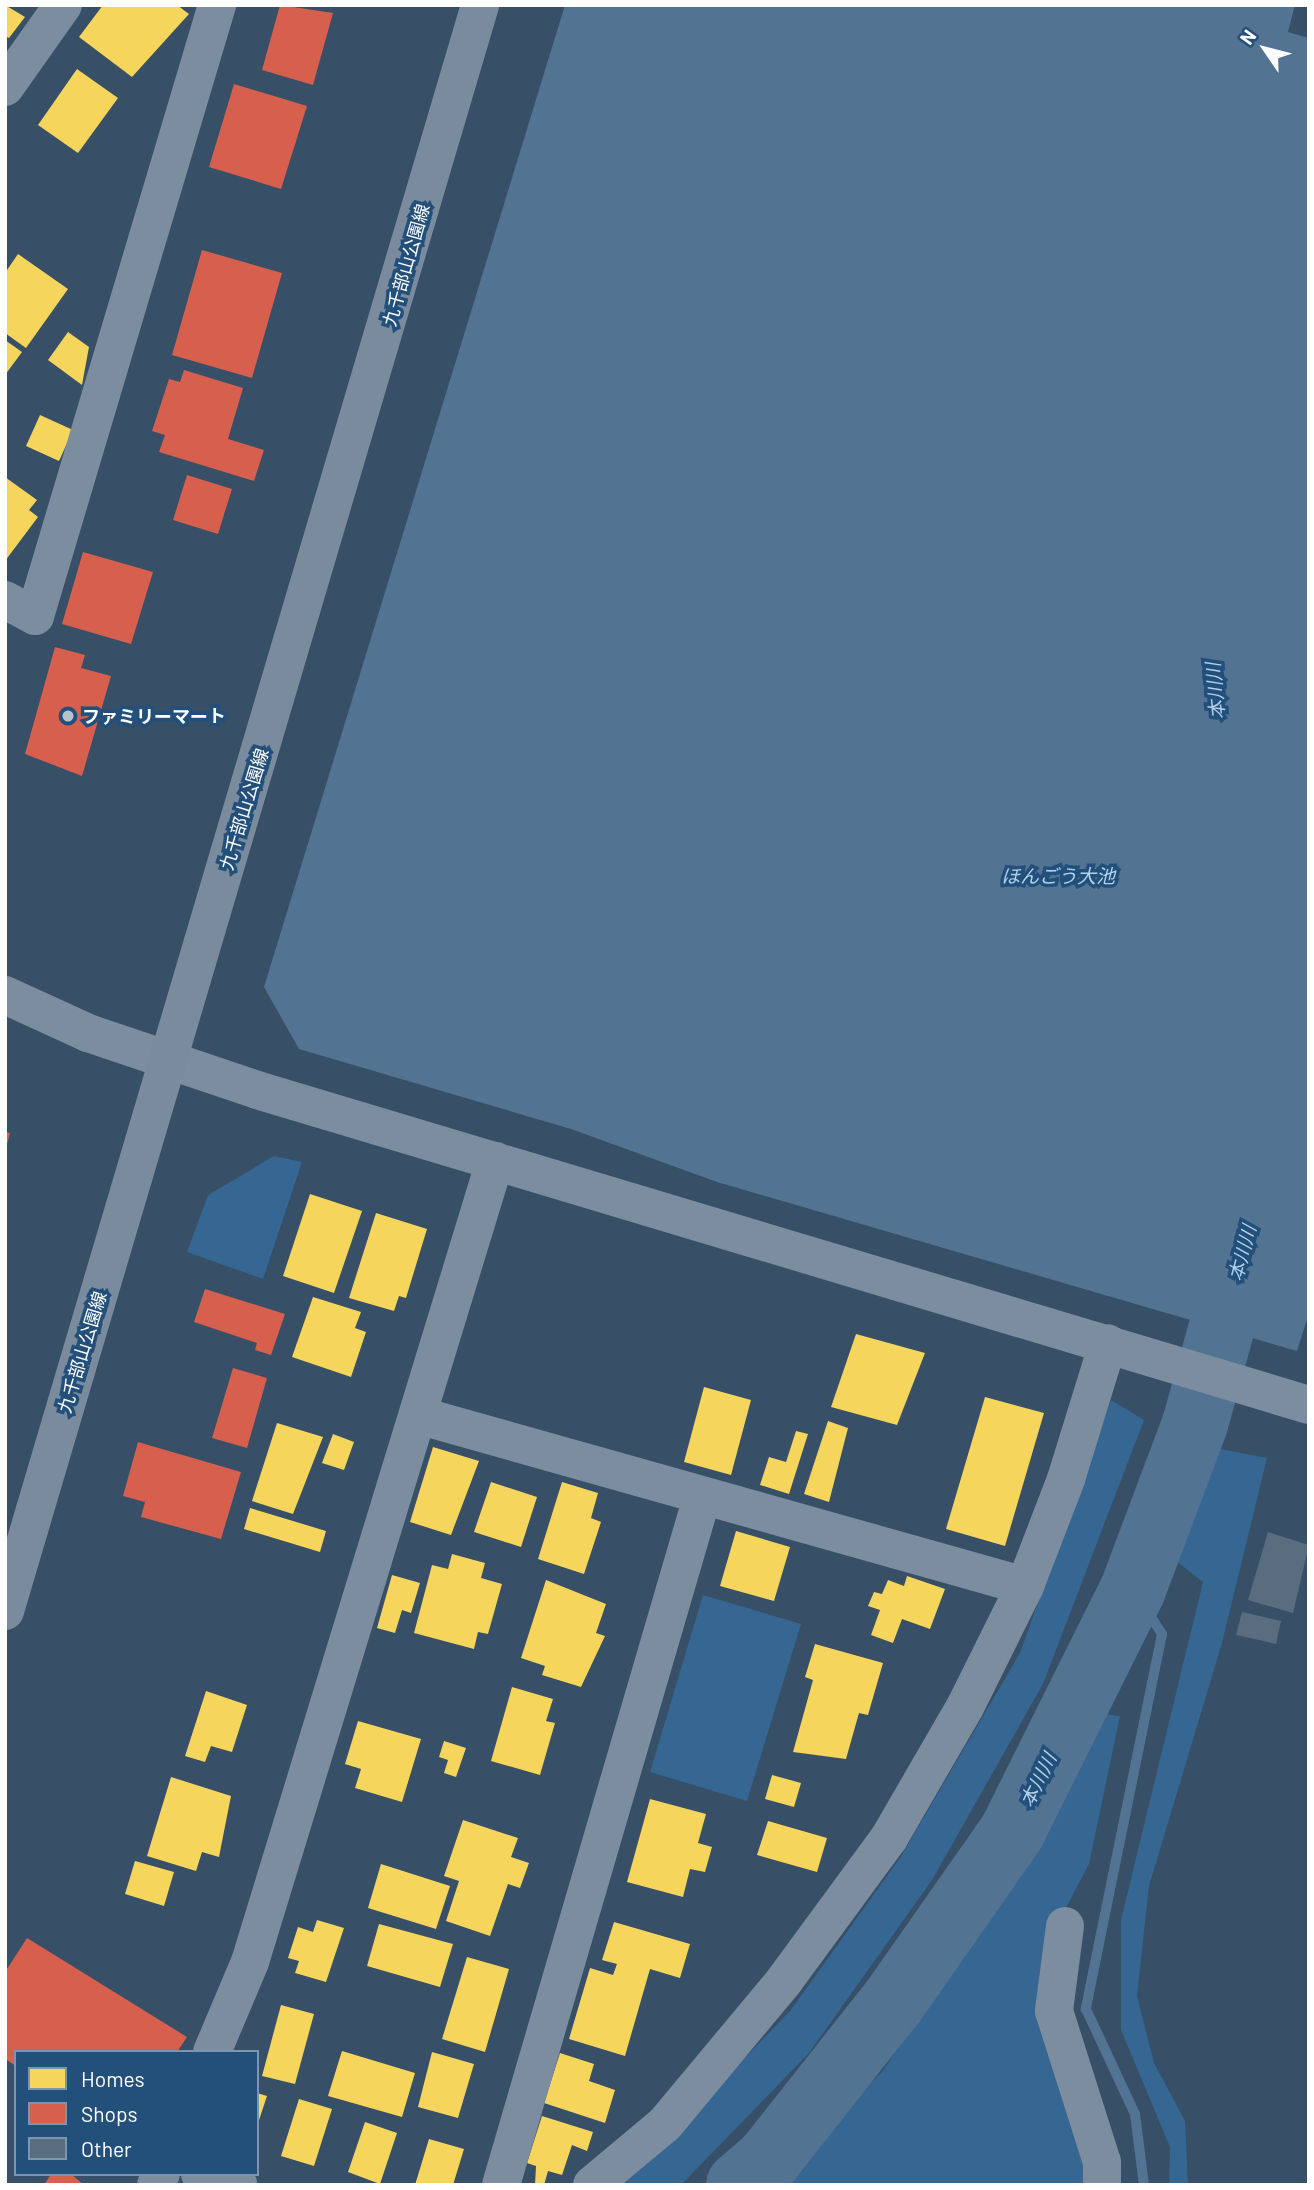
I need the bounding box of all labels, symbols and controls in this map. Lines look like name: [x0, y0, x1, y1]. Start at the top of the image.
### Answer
north arrow: [1230, 14, 1300, 84]
text: N: [1234, 25, 1260, 48]
street label: 九千部山公園線: [378, 201, 434, 329]
water label: 本川川: [1201, 662, 1229, 720]
place label: ファミリーマート: [82, 705, 226, 727]
marker: ファミリーマート: [60, 708, 76, 724]
street label: 九千部山公園線: [215, 746, 273, 872]
water label: ほんごう大池: [1001, 865, 1115, 887]
water label: 本川川: [1224, 1223, 1260, 1283]
street label: 九千部山公園線: [53, 1289, 111, 1415]
water label: 本川川: [1015, 1749, 1061, 1811]
legend: [14, 2050, 259, 2176]
text: Homes: [81, 2066, 145, 2091]
text: Shops: [81, 2101, 138, 2126]
text: Other: [81, 2136, 132, 2161]

